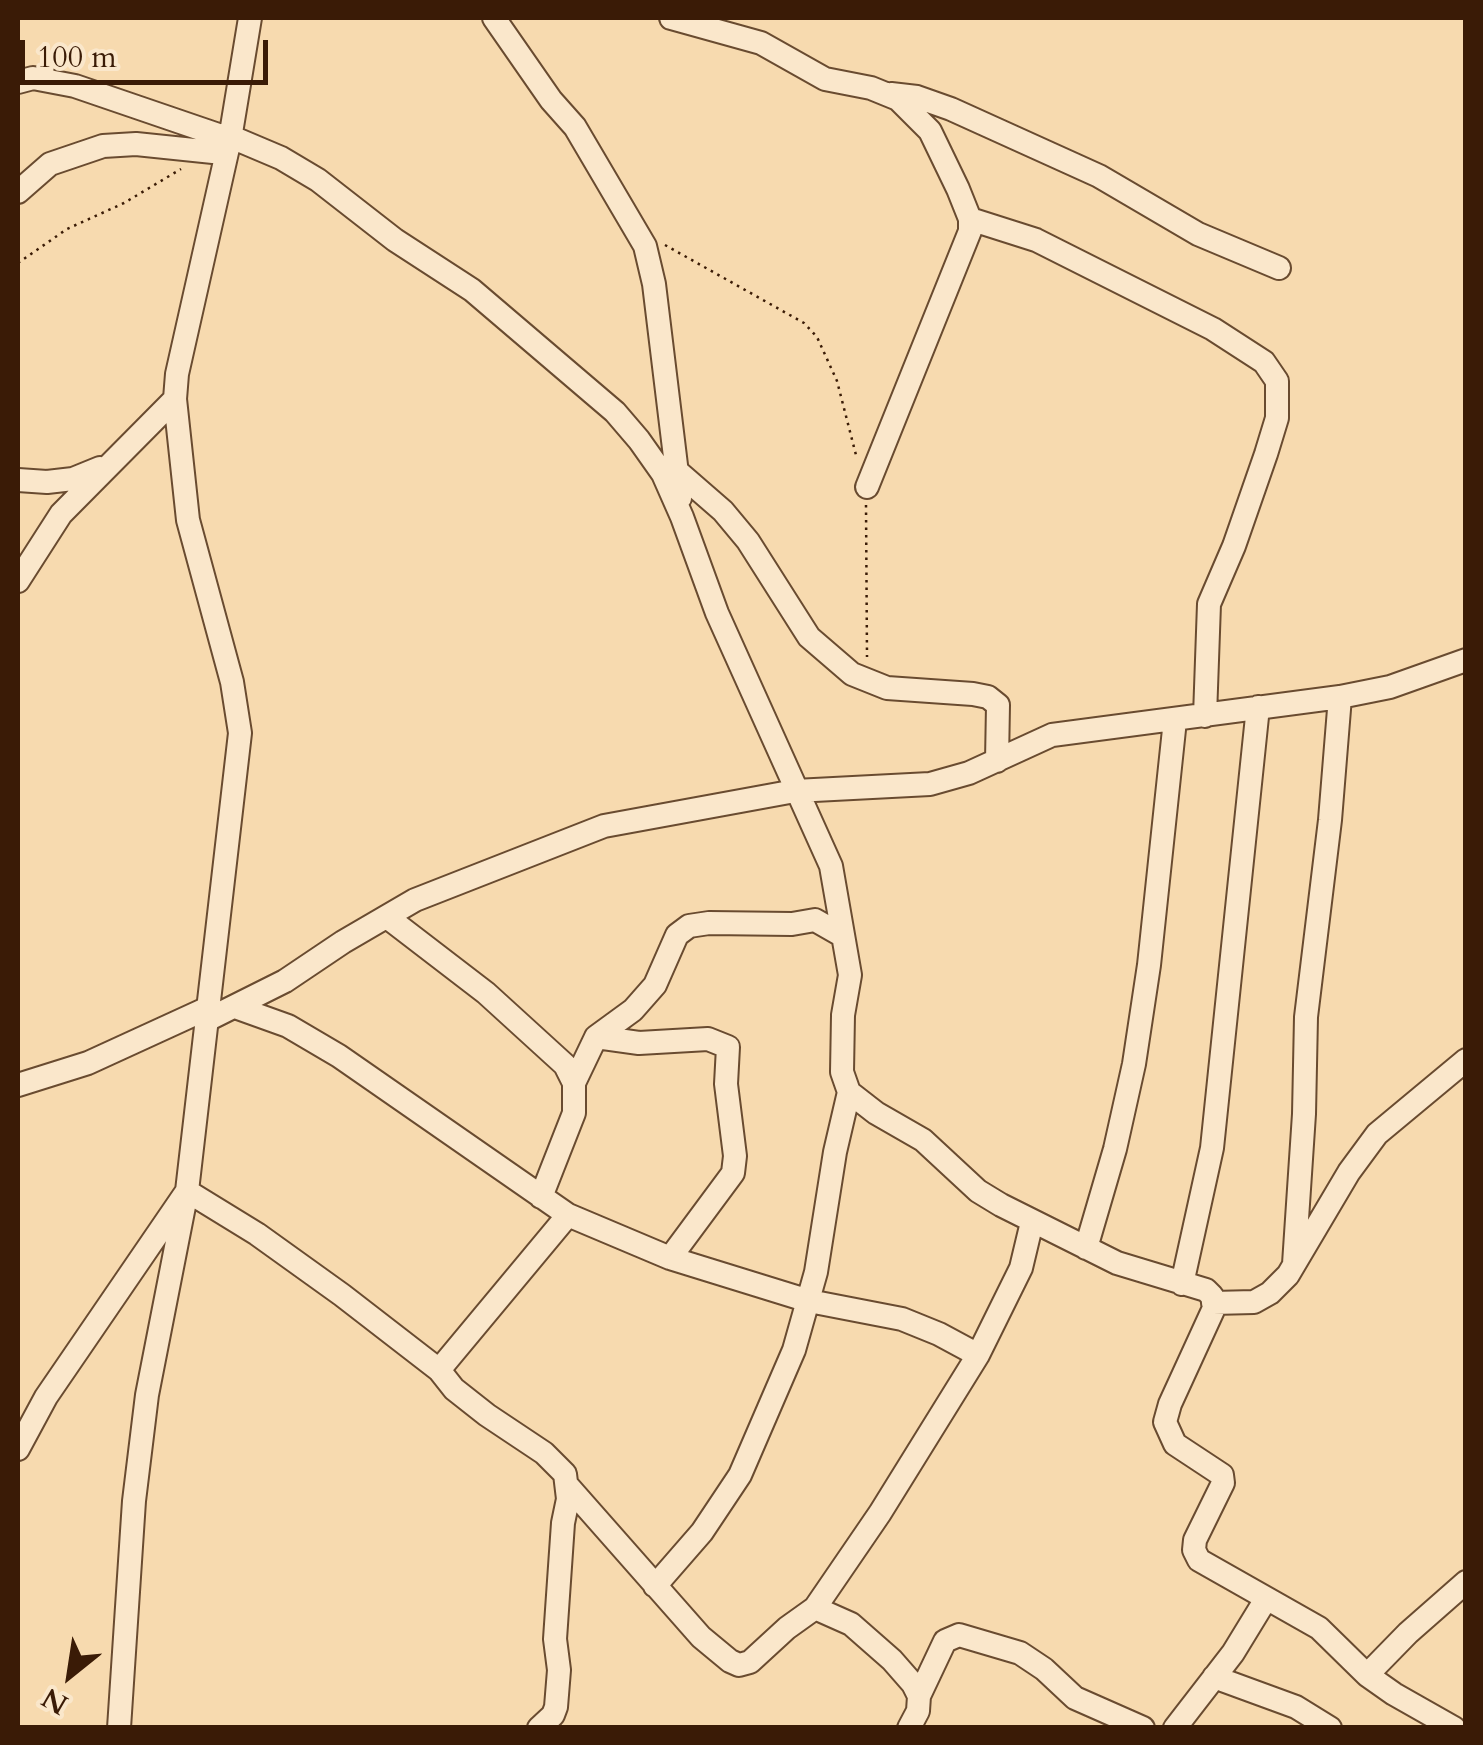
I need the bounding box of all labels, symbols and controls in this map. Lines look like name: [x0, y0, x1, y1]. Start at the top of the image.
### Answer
scale bar: [25, 20, 272, 82]
text: 100 m: [37, 37, 117, 78]
north arrow: [20, 1625, 120, 1725]
text: N: [35, 1678, 75, 1724]

